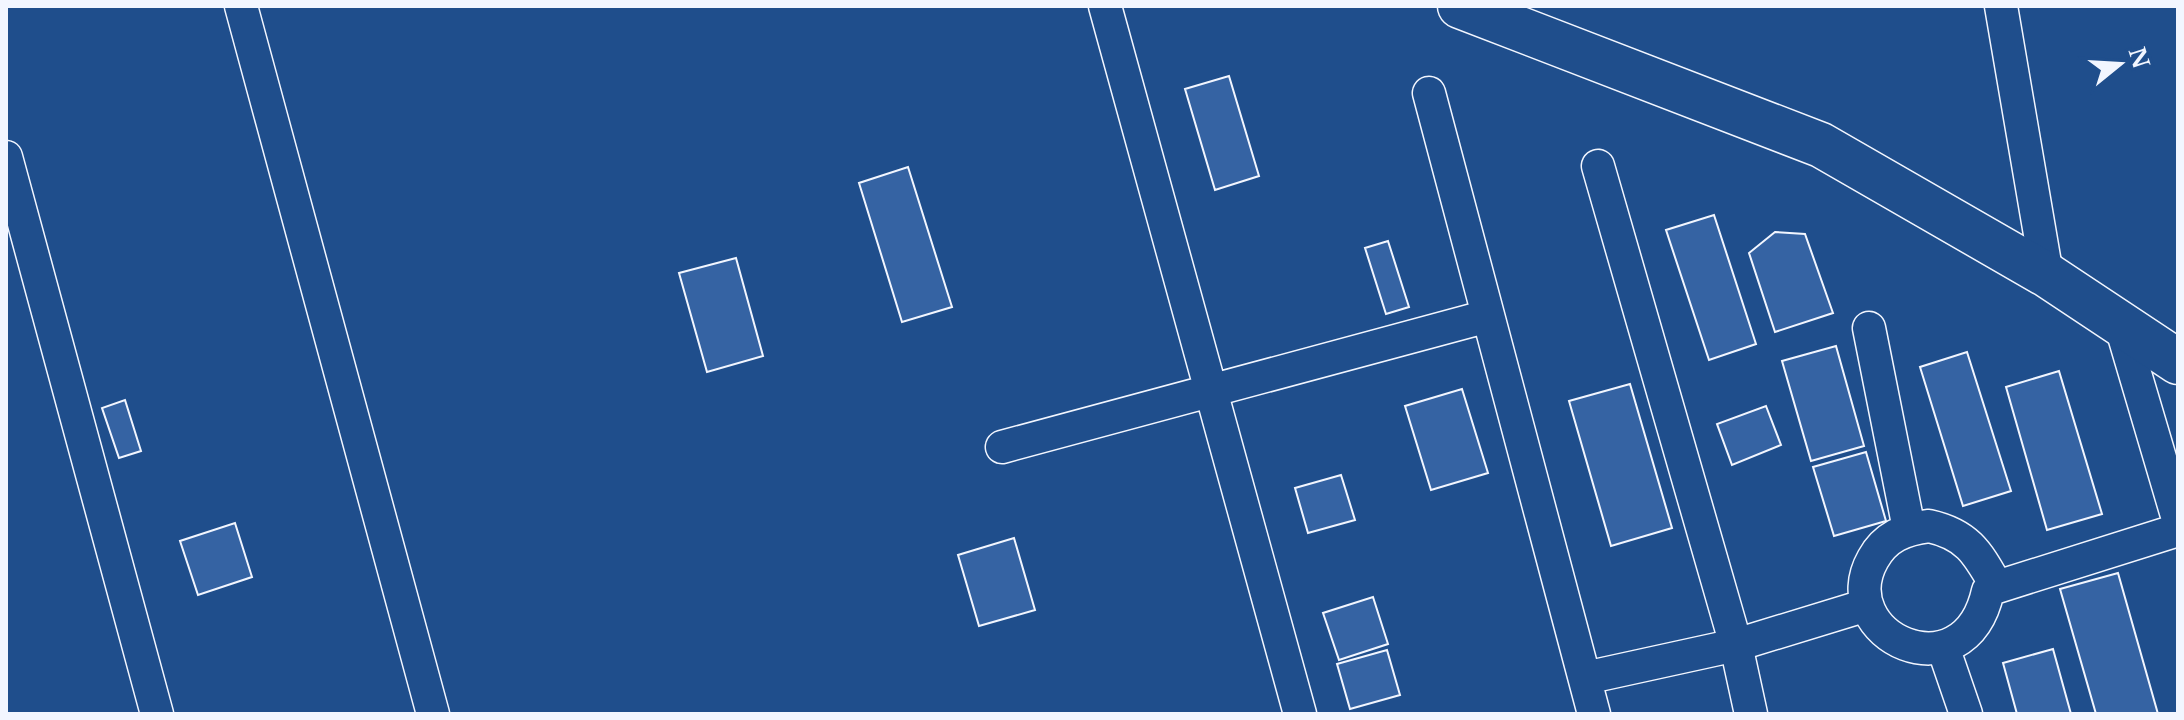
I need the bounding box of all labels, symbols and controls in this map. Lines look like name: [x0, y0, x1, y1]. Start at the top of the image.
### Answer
north arrow: [2080, 24, 2160, 104]
text: N: [2123, 44, 2155, 72]

